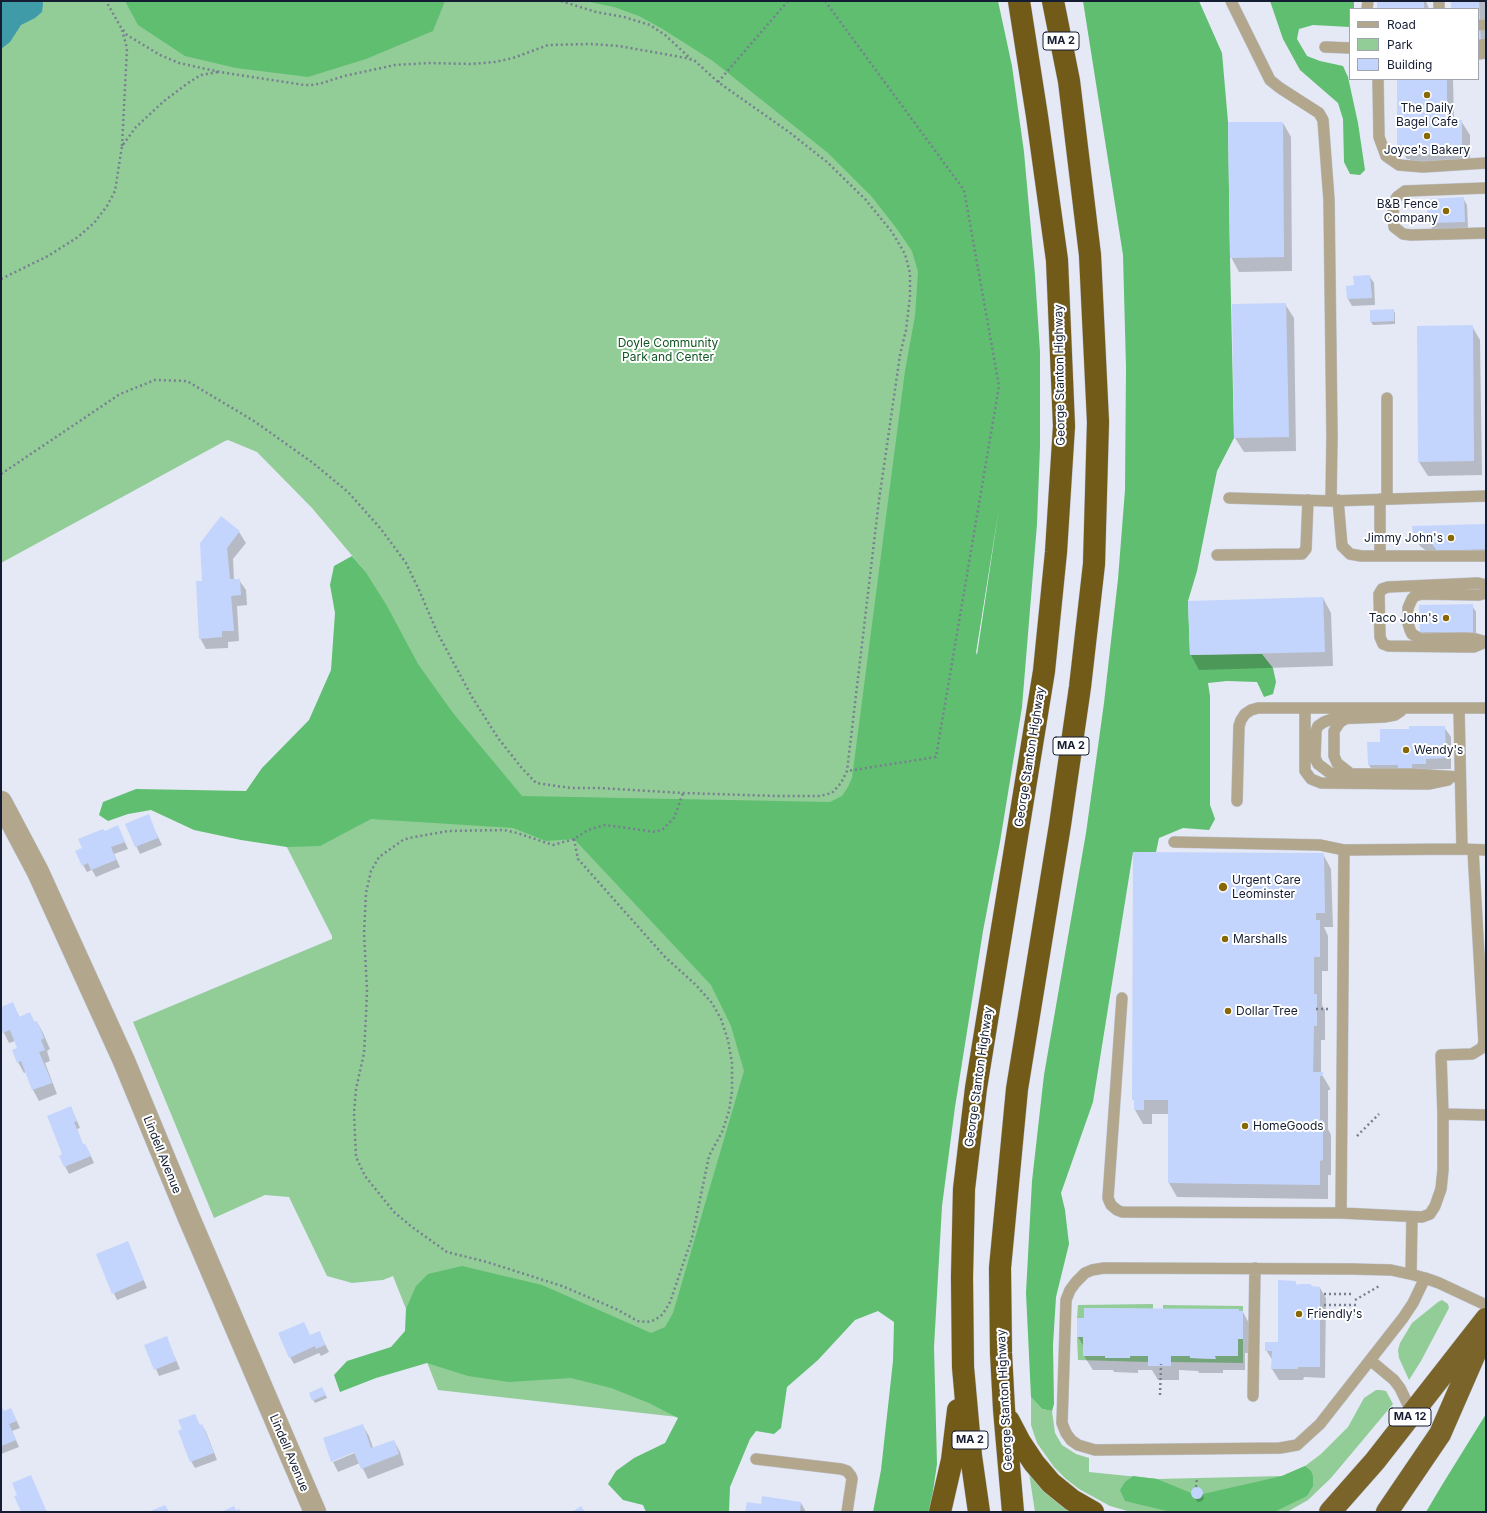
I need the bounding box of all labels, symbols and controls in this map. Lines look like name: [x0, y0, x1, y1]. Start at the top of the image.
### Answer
legend: [1349, 8, 1479, 80]
text: Road: [1387, 17, 1416, 32]
road number: MA 2: [1043, 32, 1079, 50]
text: Park: [1387, 37, 1413, 52]
text: Building: [1387, 57, 1432, 72]
marker: The Daily Bagel Cafe: [1422, 90, 1432, 100]
place label: The Daily Bagel Cafe: [1396, 101, 1458, 129]
marker: Joyce's Bakery: [1422, 131, 1432, 141]
place label: Joyce's Bakery: [1384, 143, 1470, 157]
place label: B&B Fence Company: [1377, 197, 1438, 225]
marker: B&B Fence Company: [1441, 206, 1451, 216]
street label: George Stanton Highway: [1052, 304, 1068, 446]
park label: Doyle Community Park and Center: [618, 336, 718, 364]
place label: Jimmy John's: [1364, 531, 1443, 545]
marker: Jimmy John's: [1446, 533, 1456, 543]
place label: Taco John's: [1369, 611, 1438, 625]
marker: Taco John's: [1441, 613, 1451, 623]
street label: George Stanton Highway: [1012, 686, 1048, 828]
road number: MA 2: [1053, 737, 1089, 755]
place label: Wendy's: [1414, 743, 1463, 757]
marker: Wendy's: [1401, 745, 1411, 755]
place label: Urgent Care Leominster: [1232, 873, 1301, 901]
marker: Urgent Care Leominster: [1217, 881, 1229, 893]
place label: Marshalls: [1233, 932, 1287, 946]
marker: Marshalls: [1220, 934, 1230, 944]
place label: Dollar Tree: [1236, 1004, 1298, 1018]
street label: George Stanton Highway: [962, 1006, 996, 1148]
marker: Dollar Tree: [1223, 1006, 1233, 1016]
street label: Lindell Avenue: [140, 1114, 184, 1196]
place label: HomeGoods: [1253, 1119, 1324, 1133]
marker: HomeGoods: [1240, 1121, 1250, 1131]
place label: Friendly's: [1307, 1307, 1362, 1321]
marker: Friendly's: [1294, 1309, 1304, 1319]
street label: George Stanton Highway: [994, 1329, 1016, 1471]
road number: MA 12: [1389, 1408, 1431, 1426]
street label: Lindell Avenue: [266, 1412, 312, 1494]
road number: MA 2: [952, 1431, 988, 1449]

